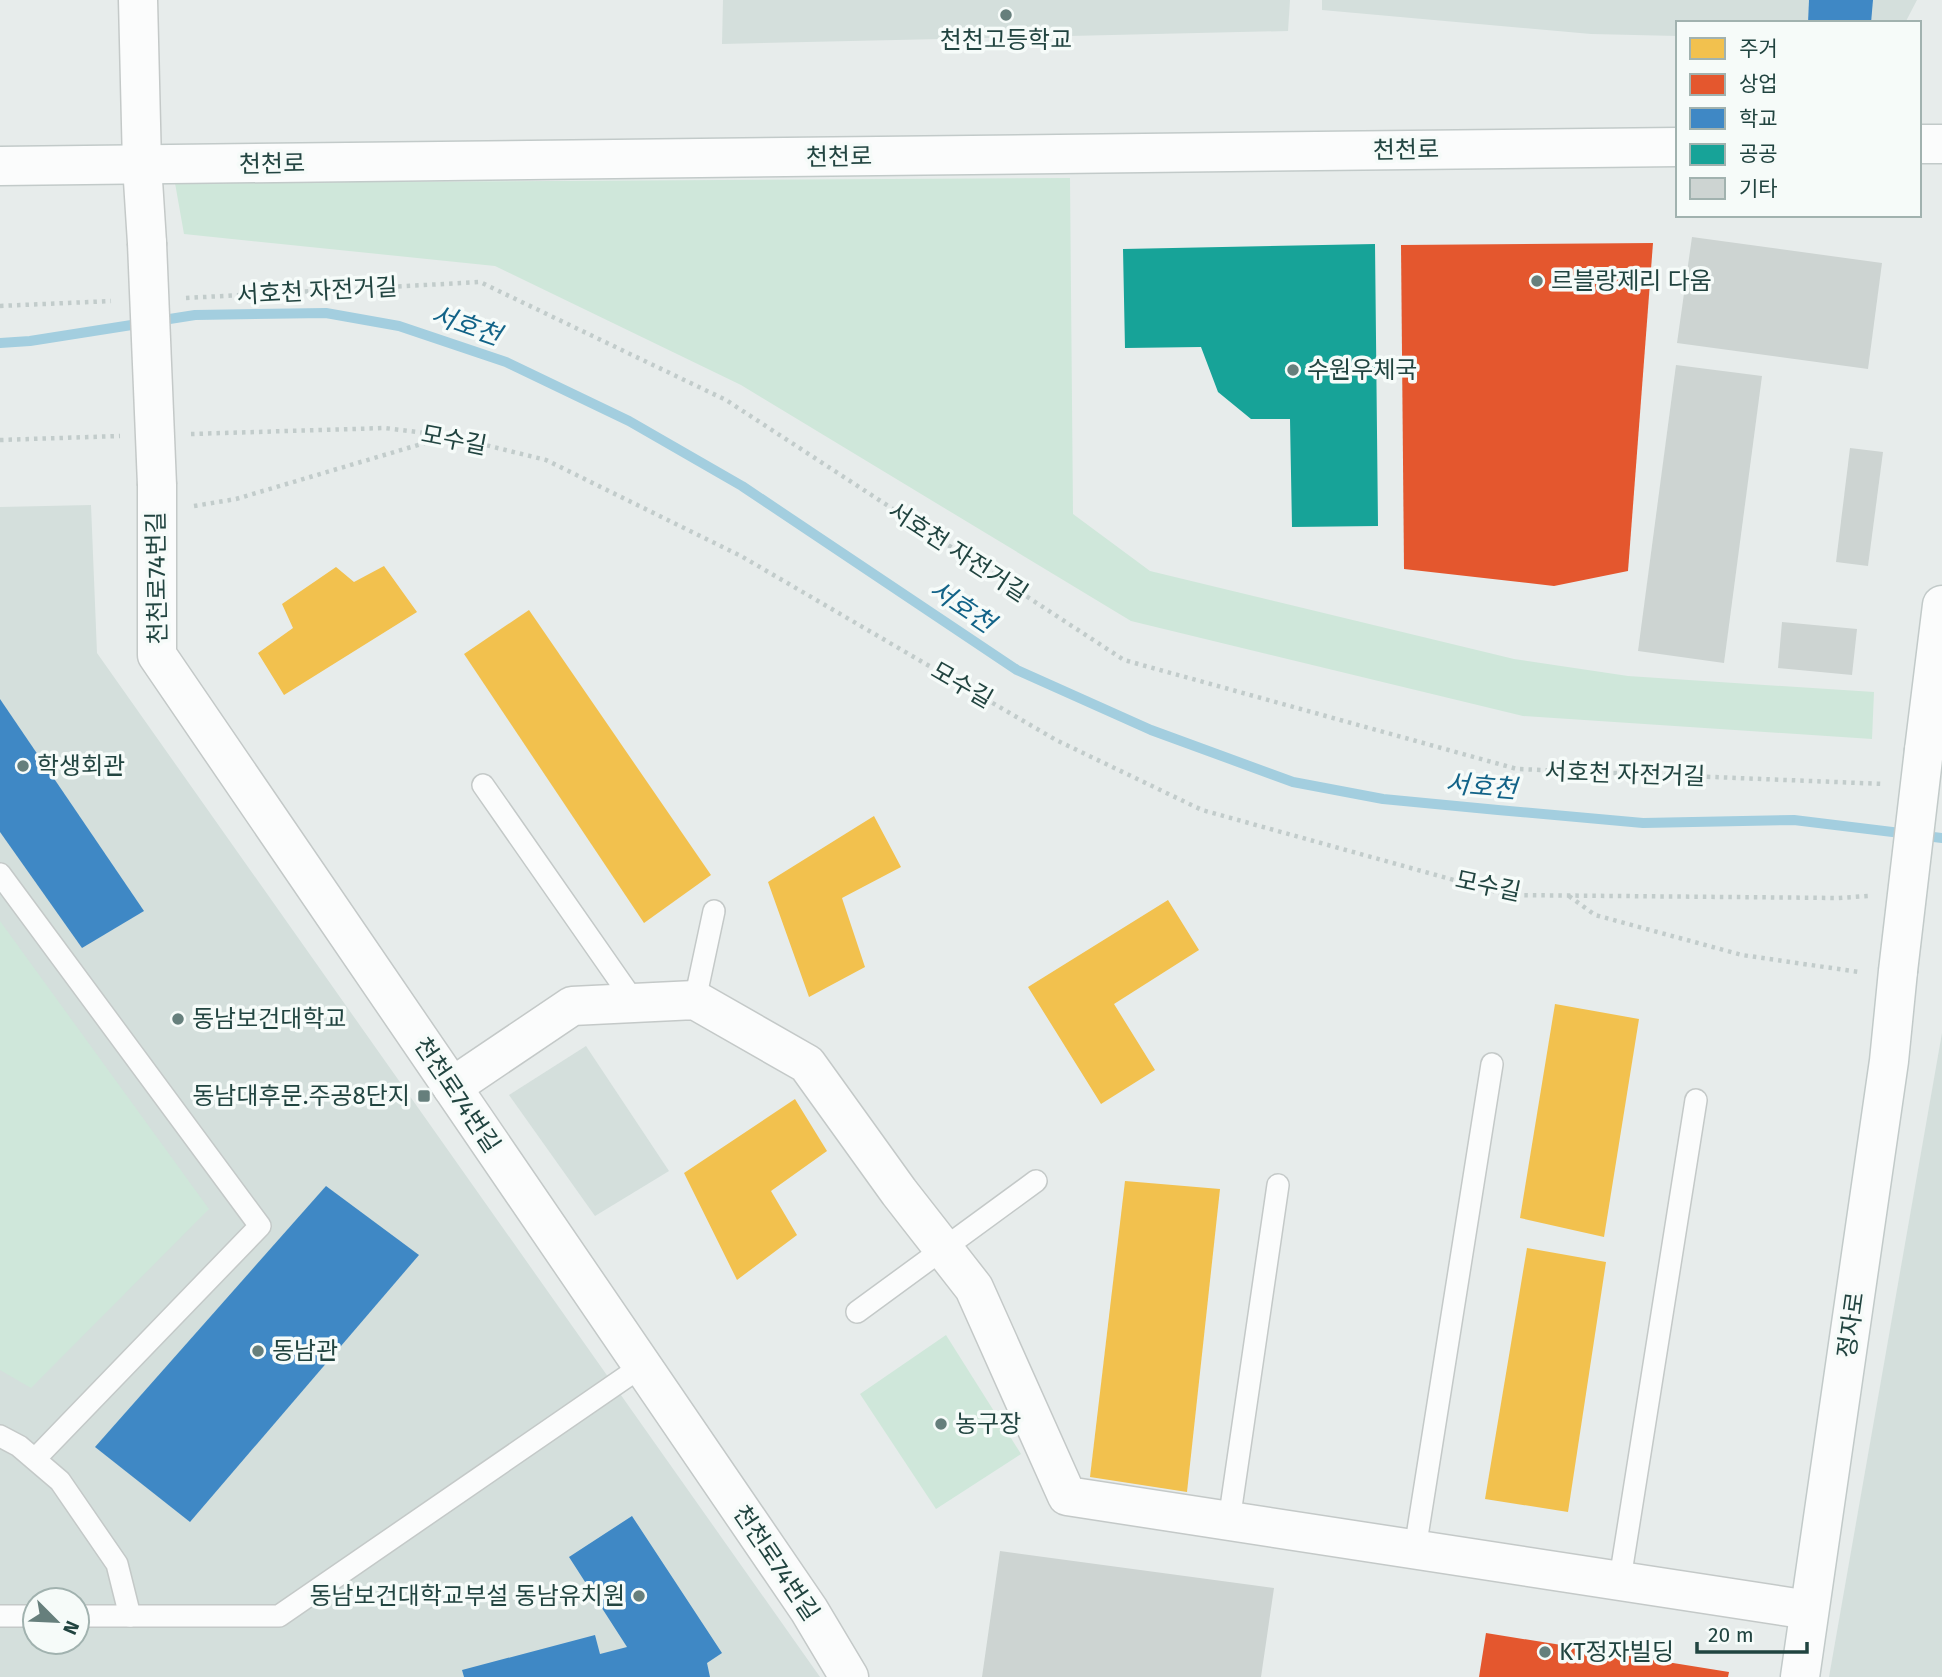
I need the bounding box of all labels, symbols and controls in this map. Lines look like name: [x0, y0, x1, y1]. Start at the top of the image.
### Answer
marker: 천천고등학교: [998, 7, 1014, 23]
legend: [1676, 21, 1921, 217]
place label: 천천고등학교: [940, 26, 1072, 54]
text: 주거: [1739, 36, 1778, 62]
text: 상업: [1739, 71, 1778, 97]
text: 학교: [1739, 106, 1778, 132]
street label: 천천로: [1373, 135, 1439, 165]
text: 공공: [1739, 141, 1778, 167]
street label: 천천로: [806, 142, 872, 172]
street label: 천천로: [239, 149, 305, 179]
text: 기타: [1739, 176, 1778, 202]
place label: 르블랑제리 다움: [1551, 267, 1712, 295]
street label: 서호천 자전거길: [236, 273, 398, 309]
marker: 르블랑제리 다움: [1529, 273, 1545, 289]
water label: 서호천: [427, 299, 508, 353]
place label: 수원우체국: [1307, 356, 1417, 384]
marker: 수원우체국: [1285, 362, 1301, 378]
street label: 모수길: [419, 420, 489, 460]
street label: 서호천 자전거길: [883, 496, 1033, 608]
street label: 천천로74번길: [142, 511, 172, 645]
water label: 서호천: [924, 573, 1000, 639]
street label: 모수길: [926, 656, 998, 714]
place label: 학생회관: [37, 752, 125, 780]
street label: 서호천 자전거길: [1544, 757, 1706, 791]
marker: 학생회관: [15, 758, 31, 774]
water label: 서호천: [1444, 768, 1521, 805]
street label: 모수길: [1453, 865, 1523, 907]
place label: 동남보건대학교: [192, 1005, 347, 1033]
marker: 동남보건대학교: [170, 1011, 186, 1027]
street label: 천천로74번길: [408, 1032, 506, 1158]
place label: 동남대후문.주공8단지: [192, 1082, 410, 1110]
marker: 동남대후문.주공8단지: [416, 1088, 432, 1104]
street label: 정자로: [1833, 1290, 1869, 1360]
place label: 동남관: [272, 1337, 338, 1365]
marker: 동남관: [250, 1343, 266, 1359]
place label: 농구장: [955, 1410, 1021, 1438]
marker: 농구장: [933, 1416, 949, 1432]
street label: 천천로74번길: [727, 1500, 825, 1626]
place label: 동남보건대학교부설 동남유치원: [310, 1582, 625, 1610]
north arrow: [21, 1586, 91, 1656]
marker: 동남보건대학교부설 동남유치원: [631, 1588, 647, 1604]
scale bar: [1697, 1610, 1807, 1654]
text: N: [58, 1617, 84, 1638]
text: 20 m: [1708, 1622, 1754, 1648]
place label: KT정자빌딩: [1559, 1638, 1674, 1666]
marker: KT정자빌딩: [1537, 1644, 1553, 1660]

